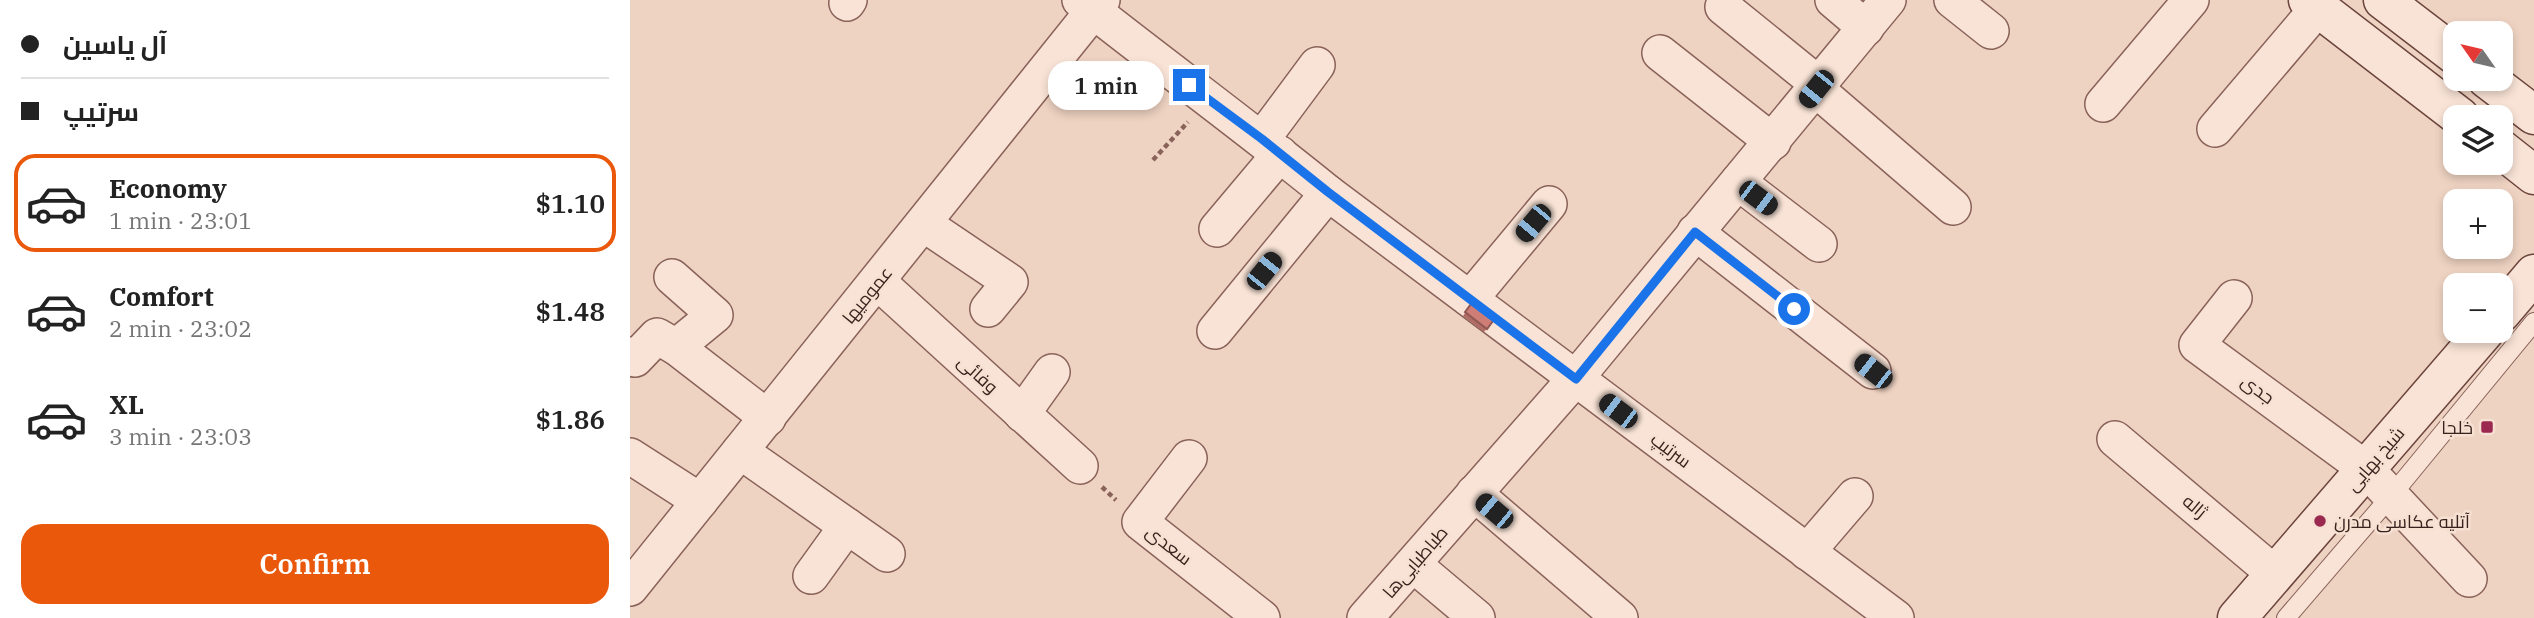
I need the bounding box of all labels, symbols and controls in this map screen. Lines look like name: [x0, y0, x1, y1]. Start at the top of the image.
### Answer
north arrow: [2443, 21, 2513, 91]
map controls: [2443, 21, 2513, 343]
text: آل یاسین: [63, 27, 167, 61]
callout: 1 min: [1049, 60, 1164, 110]
car: [1795, 66, 1838, 112]
route end: [1173, 69, 1205, 101]
text: 1 min: [1074, 70, 1138, 100]
text: سرتیپ: [63, 94, 139, 128]
button: layers: [2443, 105, 2513, 175]
text: Economy: [109, 171, 227, 205]
icon: car: [25, 172, 88, 235]
car: [1735, 177, 1782, 219]
text: $1.10: [536, 186, 605, 220]
button: +: [2443, 189, 2513, 259]
car: [1512, 200, 1555, 246]
text: 1 min · 23:01: [109, 205, 252, 235]
car: [1243, 248, 1286, 294]
street label: عمومیها: [837, 262, 897, 328]
button: −: [2443, 273, 2513, 343]
text: Comfort: [109, 279, 214, 313]
icon: car: [25, 280, 88, 343]
route start: [1778, 293, 1810, 325]
text: $1.48: [536, 294, 605, 328]
text: 2 min · 23:02: [109, 313, 252, 343]
street label: وفائی: [953, 350, 1003, 398]
car: [1850, 350, 1897, 392]
street label: جدی: [2237, 369, 2279, 409]
text: XL: [109, 387, 144, 421]
icon: car: [25, 388, 88, 451]
car: [1595, 390, 1642, 432]
text: $1.86: [536, 402, 605, 436]
place label: خلجا: [2441, 416, 2473, 439]
marker: خلجا: [2479, 419, 2495, 435]
text: 3 min · 23:03: [109, 421, 252, 451]
street label: شیخ بهایی: [2341, 422, 2410, 497]
street label: سرتیپ: [1646, 427, 1696, 473]
car: [1472, 489, 1517, 533]
street label: ژاله: [2178, 489, 2212, 523]
place label: آتلیه عکاسی مدرن: [2334, 510, 2470, 533]
marker: آتلیه عکاسی مدرن: [2312, 513, 2328, 529]
street label: سعدی: [1141, 520, 1197, 570]
street label: طباطبایی‌ها: [1377, 521, 1453, 603]
button: Confirm: [21, 524, 609, 604]

